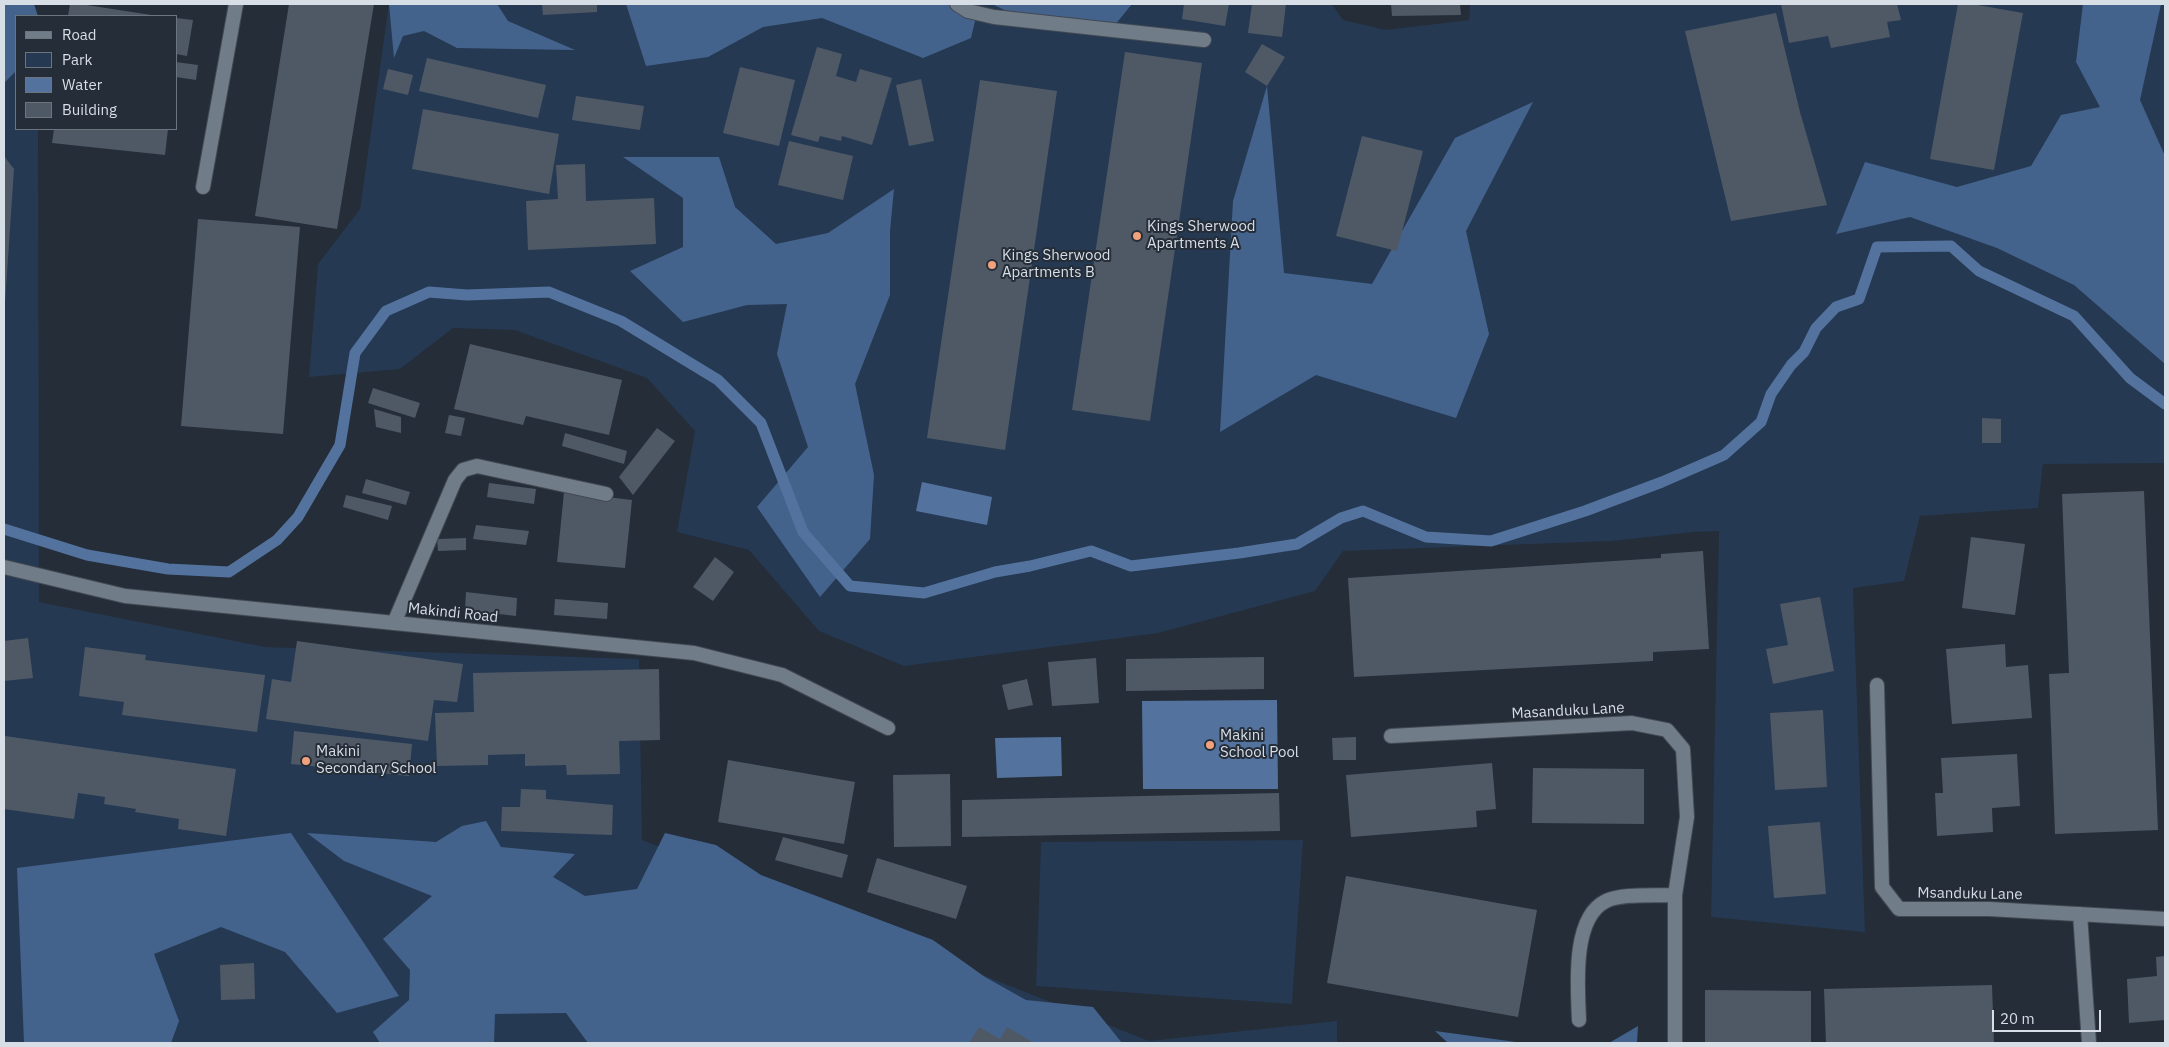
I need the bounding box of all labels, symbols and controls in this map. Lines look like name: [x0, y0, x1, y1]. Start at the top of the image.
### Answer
legend: [15, 15, 178, 130]
text: Road: [62, 25, 97, 44]
text: Park: [62, 50, 92, 69]
text: Water: [62, 75, 102, 94]
text: Building: [62, 100, 117, 119]
place label: Kings Sherwood Apartments A: [1147, 218, 1256, 253]
marker: Kings Sherwood Apartments A: [1131, 230, 1143, 242]
place label: Kings Sherwood Apartments B: [1002, 247, 1111, 282]
marker: Kings Sherwood Apartments B: [986, 259, 998, 271]
street label: Makindi Road: [407, 599, 499, 627]
street label: Masanduku Lane: [1511, 699, 1625, 723]
place label: Makini School Pool: [1220, 727, 1299, 762]
marker: Makini School Pool: [1204, 739, 1216, 751]
place label: Makini Secondary School: [316, 743, 436, 778]
marker: Makini Secondary School: [300, 755, 312, 767]
street label: Msanduku Lane: [1917, 884, 2023, 904]
scale bar: [1994, 1000, 2103, 1032]
text: 20 m: [2000, 1009, 2035, 1028]

